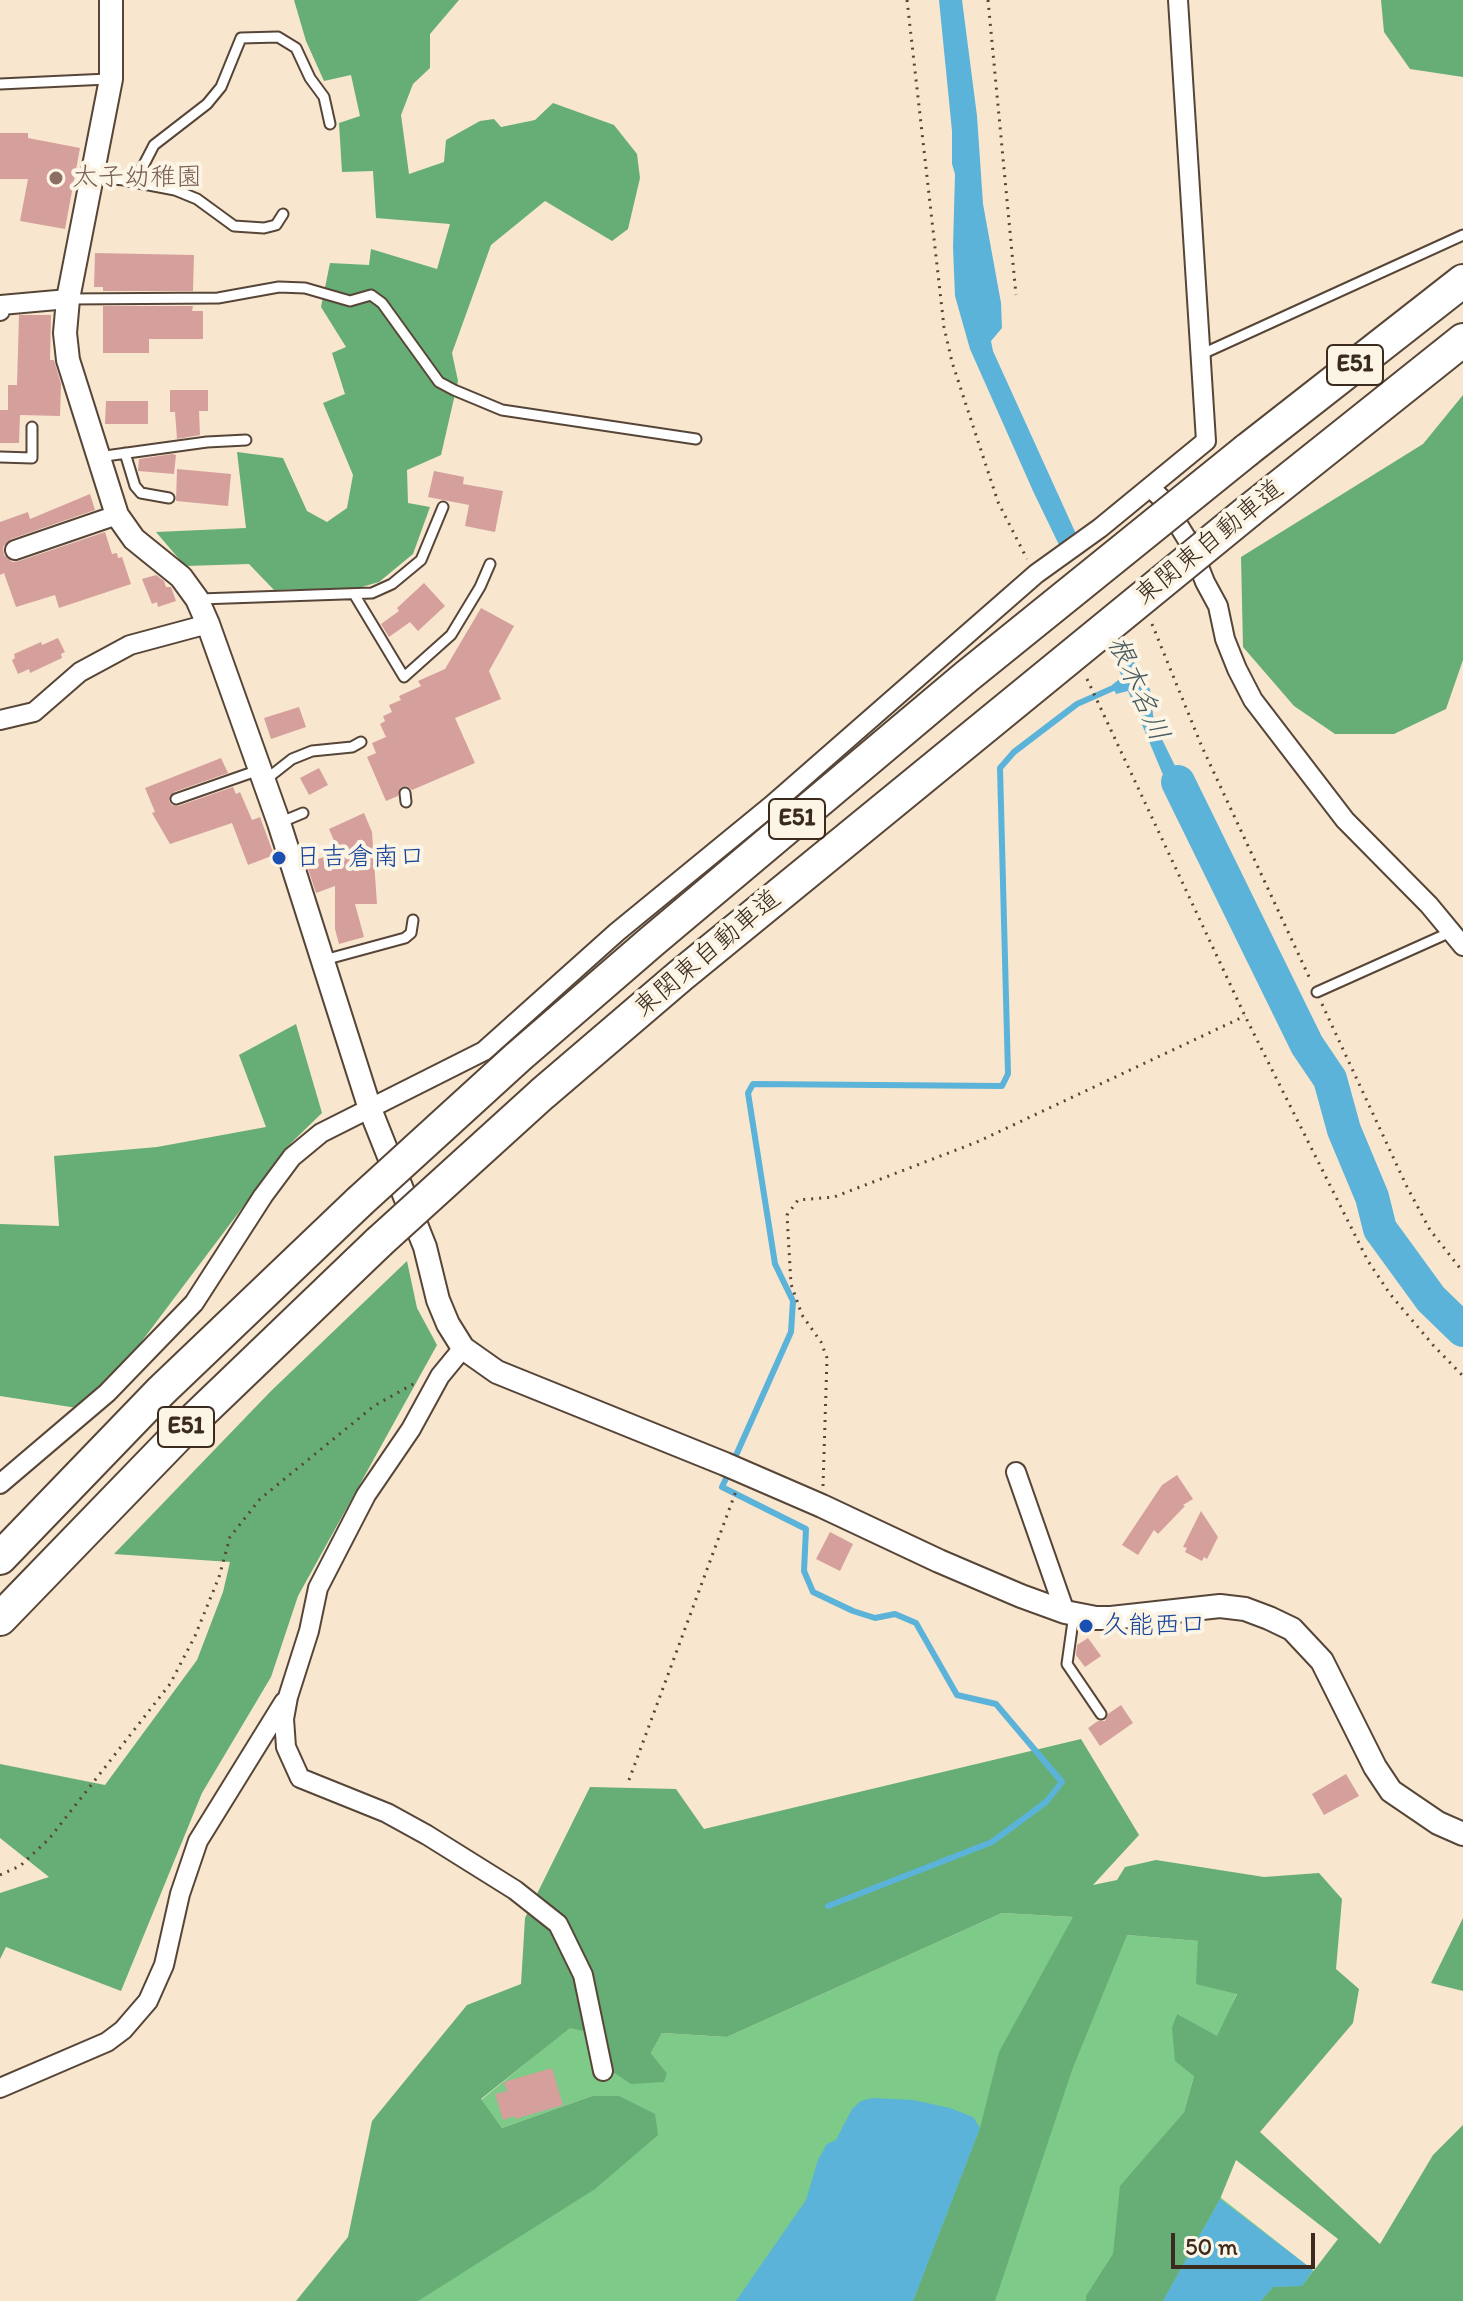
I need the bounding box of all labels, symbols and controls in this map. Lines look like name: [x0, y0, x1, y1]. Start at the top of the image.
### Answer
place label: 太子幼稚園: [72, 162, 202, 194]
marker: 太子幼稚園: [47, 169, 65, 187]
road number: E51: [1327, 345, 1383, 385]
street label: 東関東自動車道: [1129, 474, 1291, 612]
water label: 根木名川: [1099, 631, 1175, 747]
road number: E51: [769, 799, 825, 839]
place label: 日吉倉南口: [295, 842, 425, 874]
marker: 日吉倉南口: [270, 849, 288, 867]
street label: 東関東自動車道: [628, 884, 788, 1024]
road number: E51: [158, 1407, 214, 1447]
place label: 久能西口: [1102, 1610, 1206, 1642]
marker: 久能西口: [1077, 1617, 1095, 1635]
scale bar: [1175, 2217, 1319, 2267]
text: 50 m: [1185, 2232, 1238, 2261]

